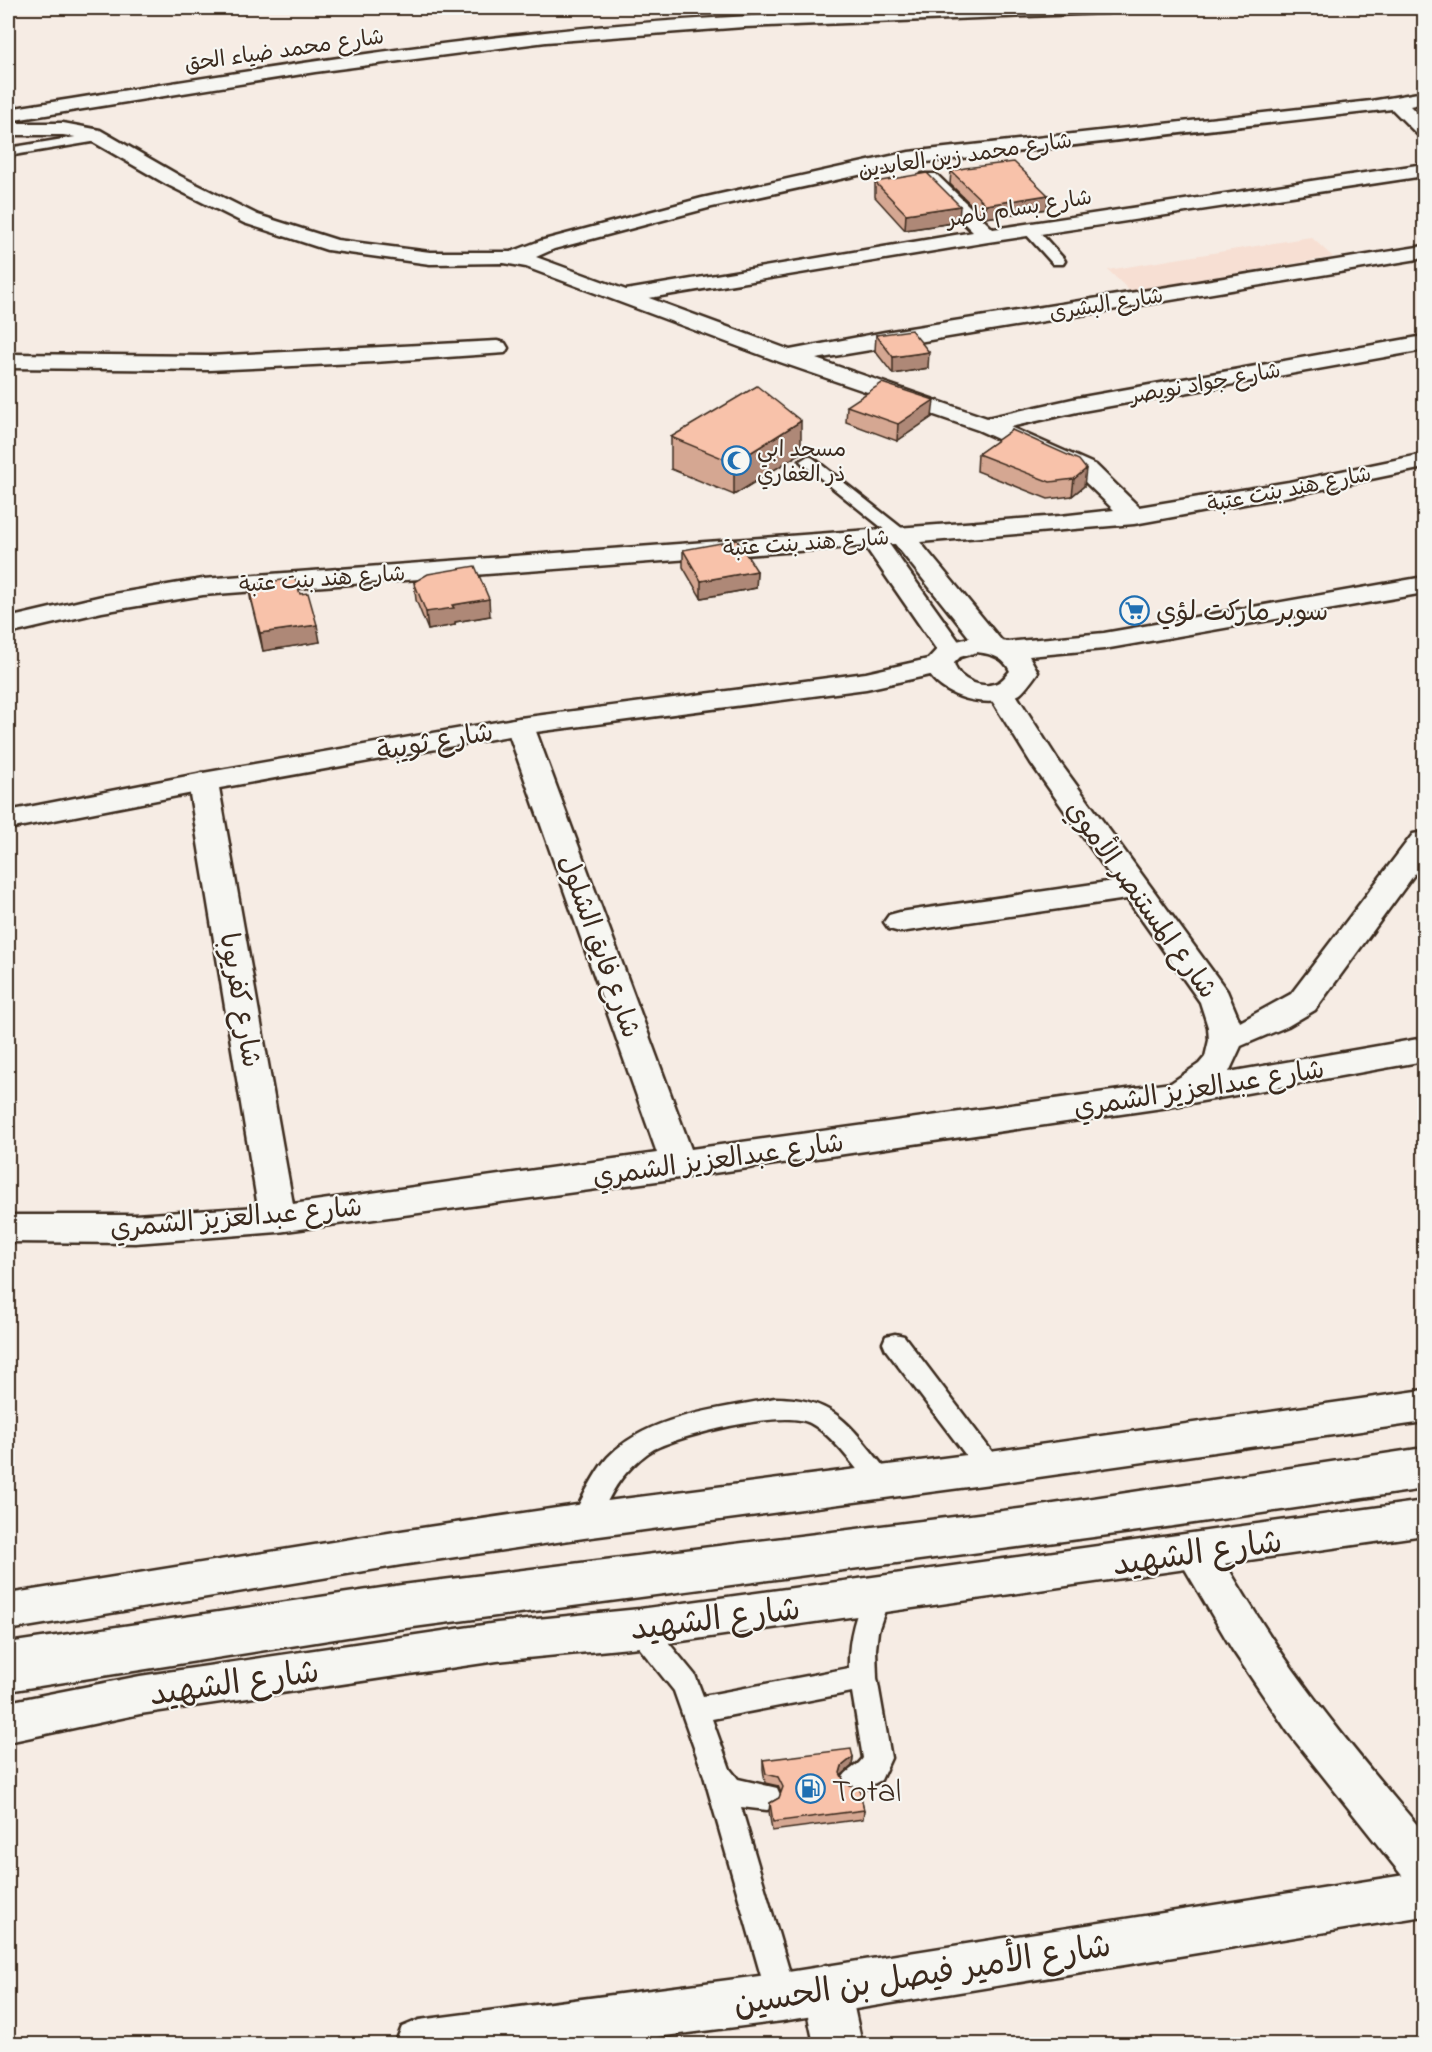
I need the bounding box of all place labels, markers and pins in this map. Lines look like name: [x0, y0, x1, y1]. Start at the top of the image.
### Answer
place label: مسحد ابي ذر الغفاري: [757, 435, 846, 492]
mosque icon: مسحد ابي ذر الغفاري: [720, 445, 752, 477]
place label: سوبر ماركت لؤي: [1156, 594, 1328, 633]
supermarket icon: سوبر ماركت لؤي: [1119, 595, 1151, 627]
place label: Total: [832, 1769, 901, 1817]
fuel station icon: Total: [795, 1773, 827, 1805]

